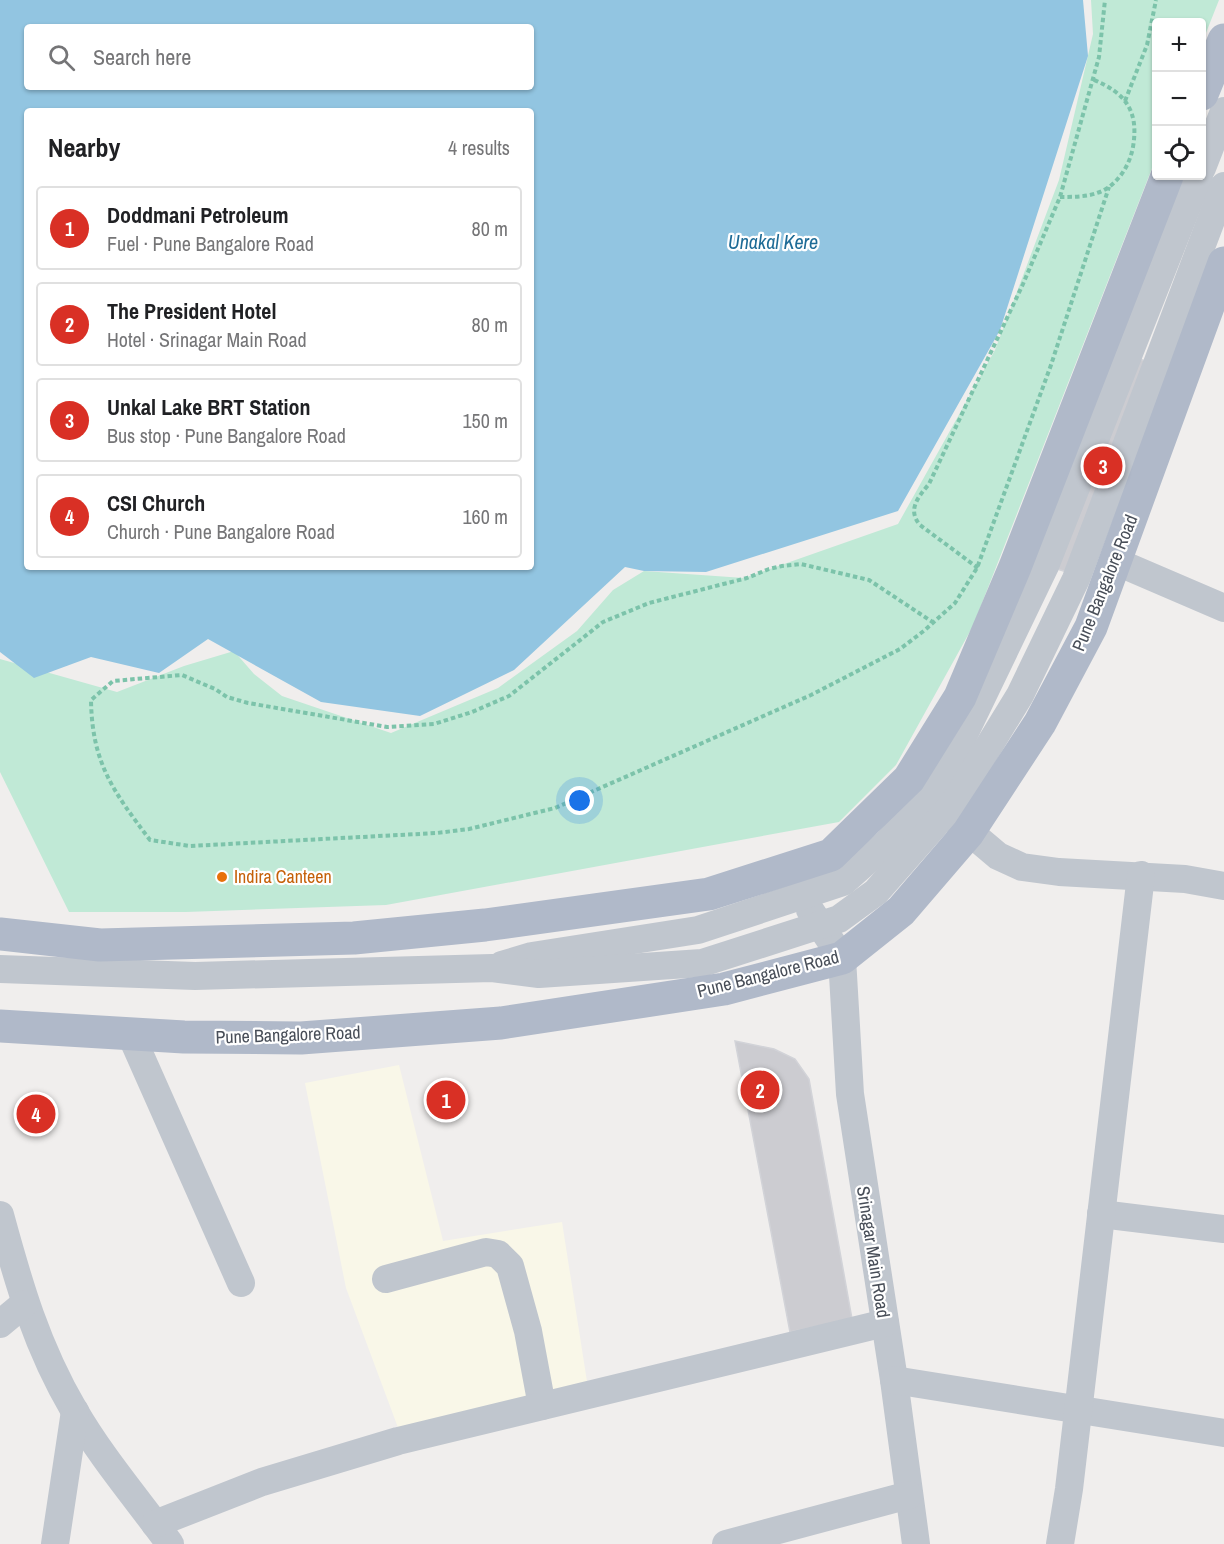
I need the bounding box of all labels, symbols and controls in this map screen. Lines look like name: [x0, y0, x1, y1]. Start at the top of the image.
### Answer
map controls: [1152, 18, 1206, 180]
button: +: [1152, 18, 1206, 72]
search box: [24, 24, 534, 90]
icon: search: [45, 41, 78, 74]
text: Search here: [93, 42, 191, 72]
button: −: [1152, 72, 1206, 126]
button: locate: [1152, 126, 1206, 180]
text: Nearby: [48, 130, 120, 165]
text: 4 results: [448, 134, 510, 161]
text: Doddmani Petroleum: [107, 200, 288, 230]
text: 1: [65, 215, 74, 242]
text: 80 m: [472, 215, 508, 242]
water label: Unakal Kere: [728, 228, 818, 255]
text: Fuel · Pune Bangalore Road: [107, 230, 314, 257]
text: The President Hotel: [107, 296, 276, 326]
text: 2: [65, 311, 74, 338]
text: 80 m: [472, 311, 508, 338]
text: Hotel · Srinagar Main Road: [107, 326, 307, 353]
text: Unkal Lake BRT Station: [107, 392, 311, 422]
text: 3: [65, 407, 74, 434]
text: 150 m: [462, 407, 508, 434]
text: Bus stop · Pune Bangalore Road: [107, 422, 346, 449]
pin: 3: [1084, 444, 1122, 488]
text: CSI Church: [107, 488, 205, 518]
text: 4: [65, 503, 74, 530]
text: 160 m: [462, 503, 508, 530]
street label: Pune Bangalore Road: [1066, 511, 1143, 655]
text: Church · Pune Bangalore Road: [107, 518, 335, 545]
your location: [565, 786, 594, 815]
place label: Indira Canteen: [234, 864, 332, 889]
marker: Indira Canteen: [215, 870, 229, 884]
street label: Pune Bangalore Road: [694, 944, 841, 1003]
street label: Pune Bangalore Road: [215, 1019, 361, 1050]
pin: 2: [740, 1068, 780, 1112]
pin: 1: [426, 1078, 466, 1122]
pin: 4: [16, 1092, 56, 1136]
street label: Srinagar Main Road: [851, 1184, 896, 1320]

